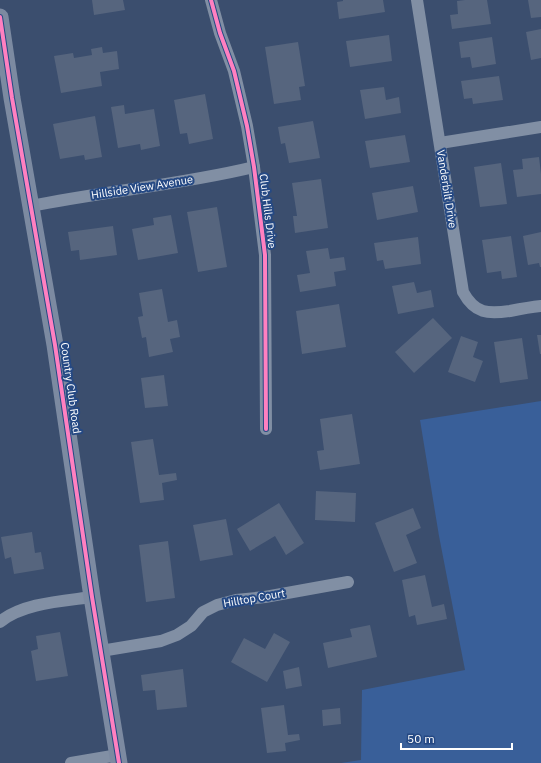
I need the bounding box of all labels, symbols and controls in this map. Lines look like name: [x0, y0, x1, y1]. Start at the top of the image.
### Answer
street label: Vanderbilt Drive: [434, 149, 460, 229]
street label: Hillside View Avenue: [90, 172, 194, 202]
street label: Club Hills Drive: [256, 173, 280, 249]
street label: Country Club Road: [58, 342, 84, 434]
street label: Hilltop Court: [222, 586, 286, 610]
scale bar: [401, 725, 512, 751]
text: 50 m: [407, 731, 435, 746]

